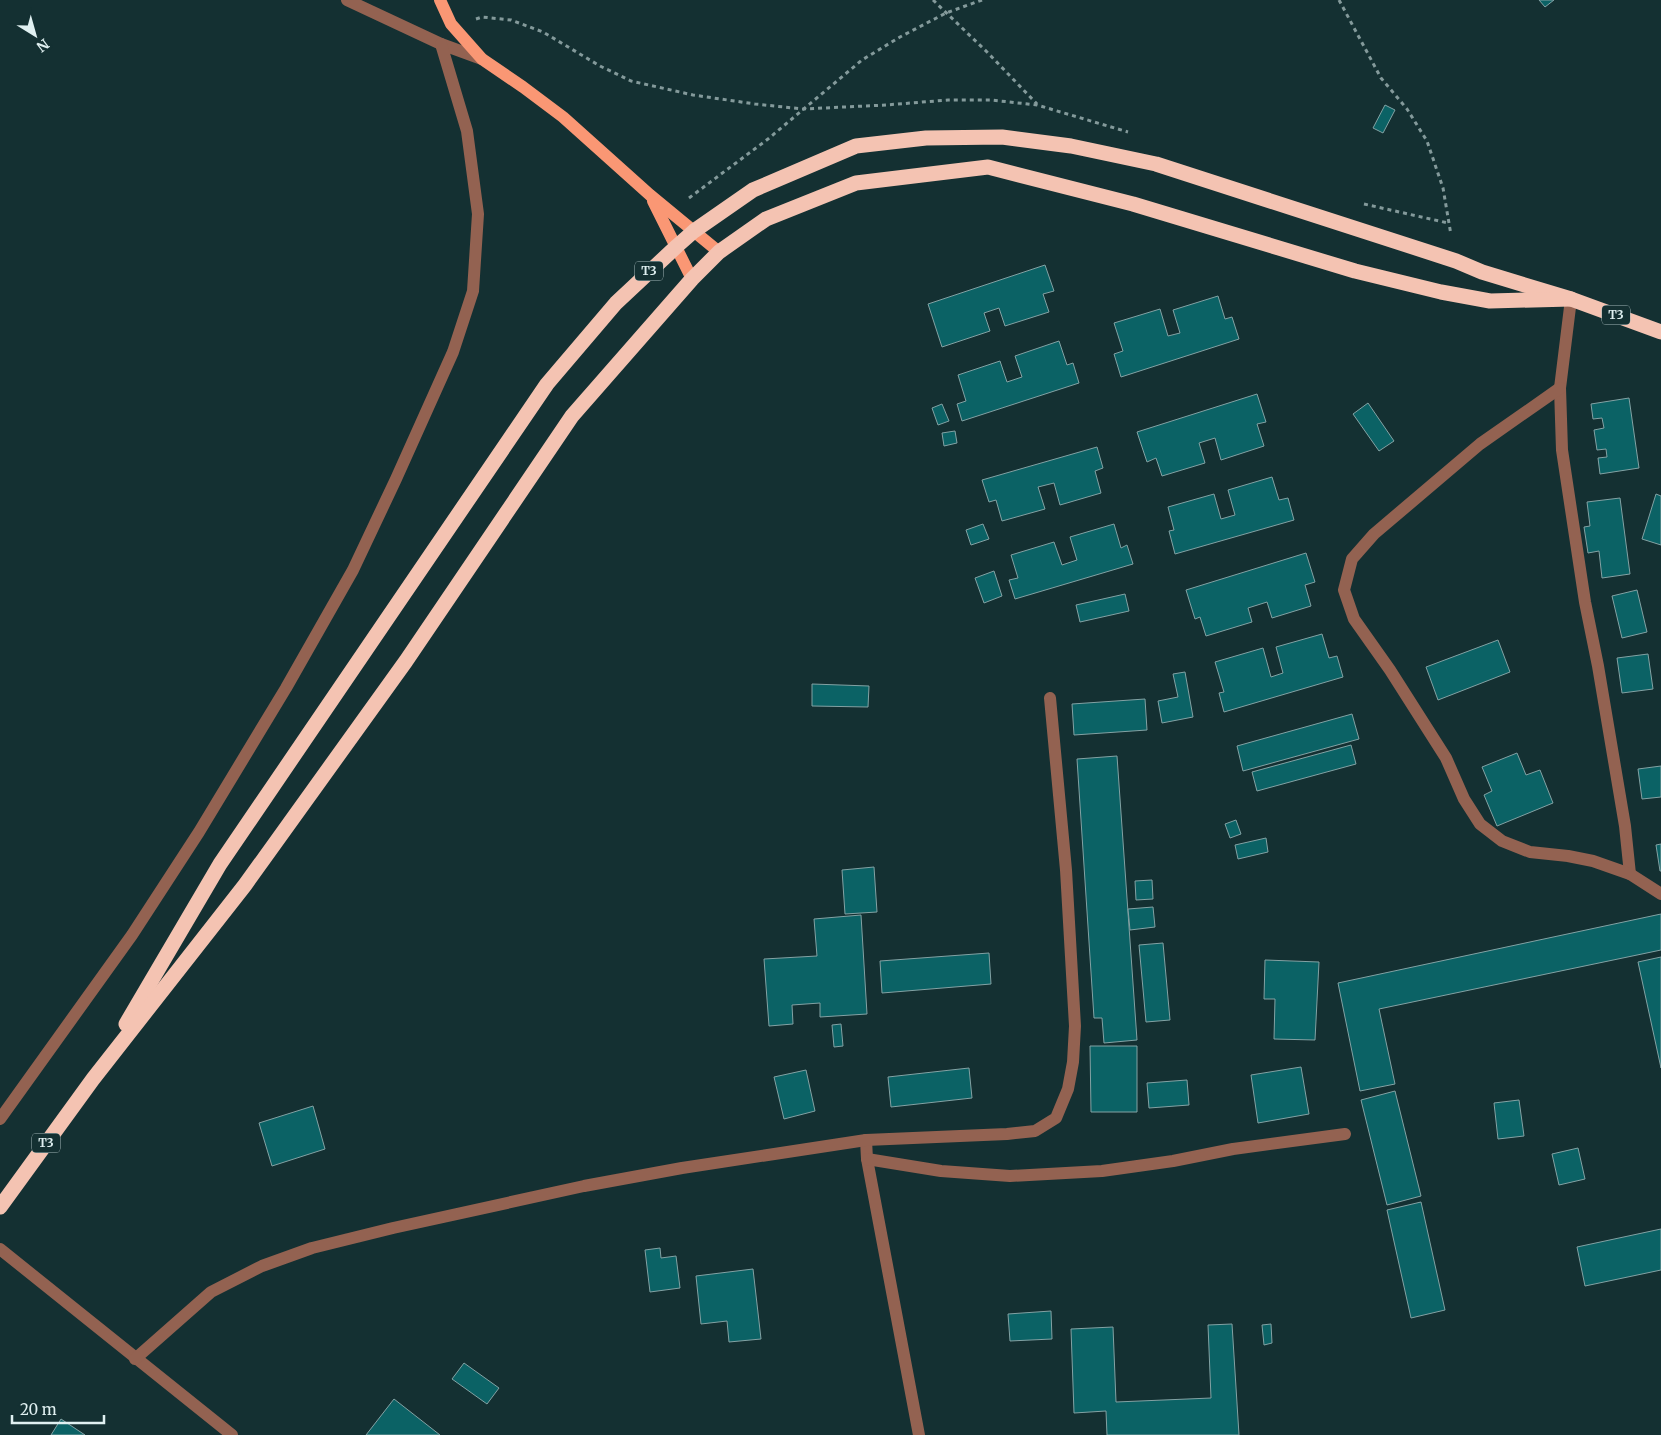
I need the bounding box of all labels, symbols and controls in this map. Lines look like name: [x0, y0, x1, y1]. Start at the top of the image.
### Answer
north arrow: [10, 10, 60, 60]
text: N: [33, 35, 53, 56]
road number: T3: [635, 262, 663, 280]
road number: T3: [1602, 306, 1630, 324]
road number: T3: [32, 1134, 60, 1152]
scale bar: [12, 1392, 105, 1424]
text: 20 m: [20, 1400, 57, 1419]

